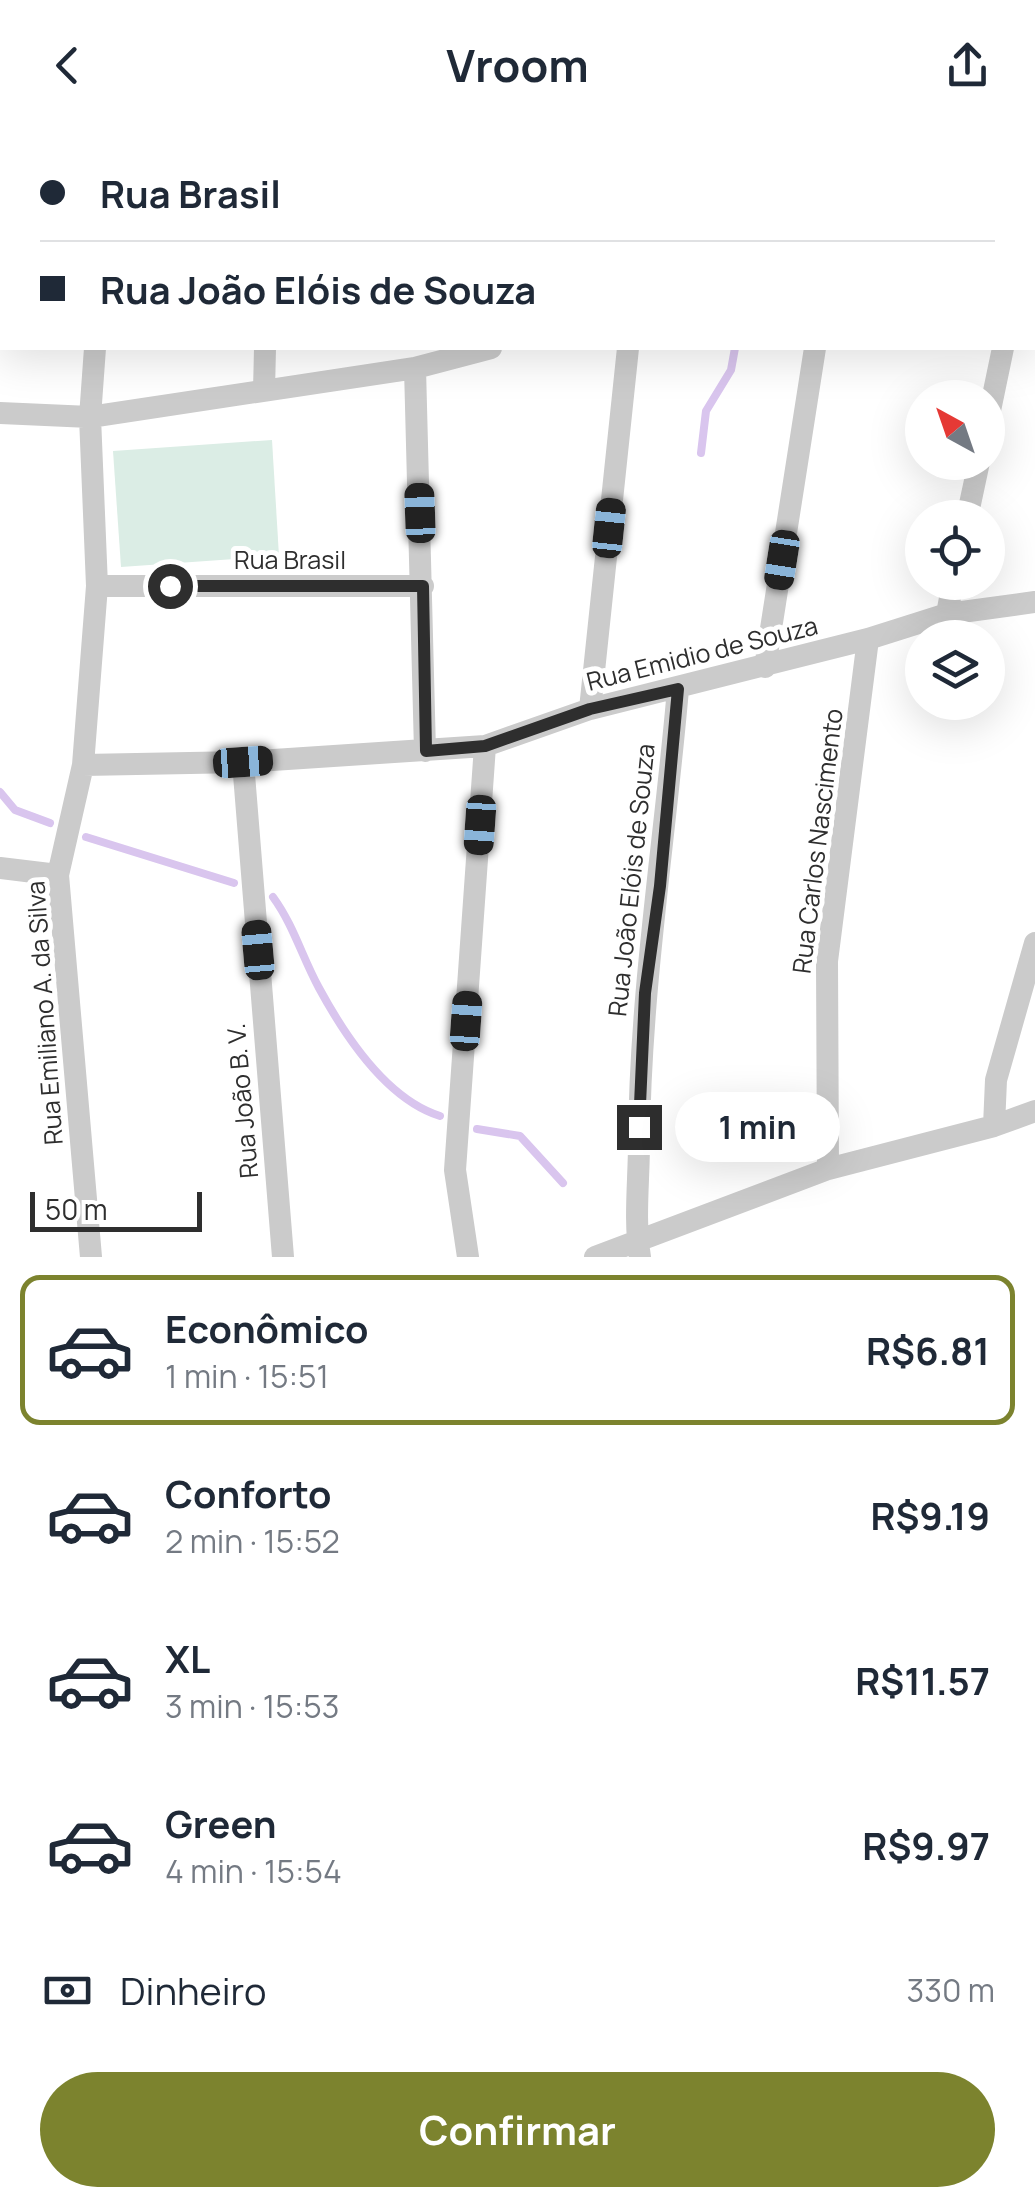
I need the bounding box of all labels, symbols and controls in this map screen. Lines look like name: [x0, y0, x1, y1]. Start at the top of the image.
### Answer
text: Vroom: [446, 34, 589, 96]
icon: back: [40, 38, 95, 93]
icon: share: [940, 38, 995, 93]
text: Rua Brasil: [100, 167, 281, 219]
text: Rua João Elóis de Souza: [100, 263, 536, 315]
north arrow: [905, 380, 1005, 480]
map controls: [905, 380, 1005, 720]
car: [404, 482, 436, 544]
car: [591, 497, 627, 559]
button: locate: [905, 500, 1005, 600]
car: [762, 528, 802, 592]
street label: Rua Brasil: [234, 542, 346, 577]
route start: [148, 564, 193, 609]
street label: Rua Emidio de Souza: [583, 607, 821, 699]
button: layers: [905, 620, 1005, 720]
street label: Rua Carlos Nascimento: [783, 706, 851, 976]
street label: Rua João Elóis de Souza: [599, 742, 663, 1018]
car: [212, 745, 274, 779]
car: [463, 794, 497, 856]
street label: Rua Emiliano A. da Silva: [17, 880, 71, 1146]
car: [240, 919, 276, 981]
car: [449, 990, 483, 1052]
street label: Rua João B. V.: [218, 1022, 266, 1180]
callout: 1 min: [674, 1092, 839, 1162]
route end: [617, 1105, 662, 1150]
text: 1 min: [718, 1105, 797, 1149]
scale bar: [30, 1187, 202, 1232]
text: 50 m: [45, 1190, 108, 1228]
text: Econômico: [165, 1302, 369, 1354]
icon: car: [45, 1305, 135, 1395]
text: R$6.81: [866, 1324, 990, 1376]
text: 1 min · 15:51: [165, 1354, 329, 1398]
text: Conforto: [165, 1467, 331, 1519]
icon: car: [45, 1470, 135, 1560]
text: R$9.19: [870, 1489, 990, 1541]
text: 2 min · 15:52: [165, 1519, 340, 1563]
text: XL: [165, 1632, 210, 1684]
icon: car: [45, 1635, 135, 1725]
text: R$11.57: [855, 1654, 990, 1706]
text: 3 min · 15:53: [165, 1684, 339, 1728]
text: Green: [165, 1797, 277, 1849]
icon: car: [45, 1800, 135, 1890]
text: R$9.97: [862, 1819, 990, 1871]
text: 4 min · 15:54: [165, 1849, 342, 1893]
icon: cash: [40, 1963, 95, 2018]
text: Dinheiro: [120, 1964, 266, 2016]
text: 330 m: [907, 1968, 995, 2012]
button: Confirmar: [40, 2072, 995, 2187]

